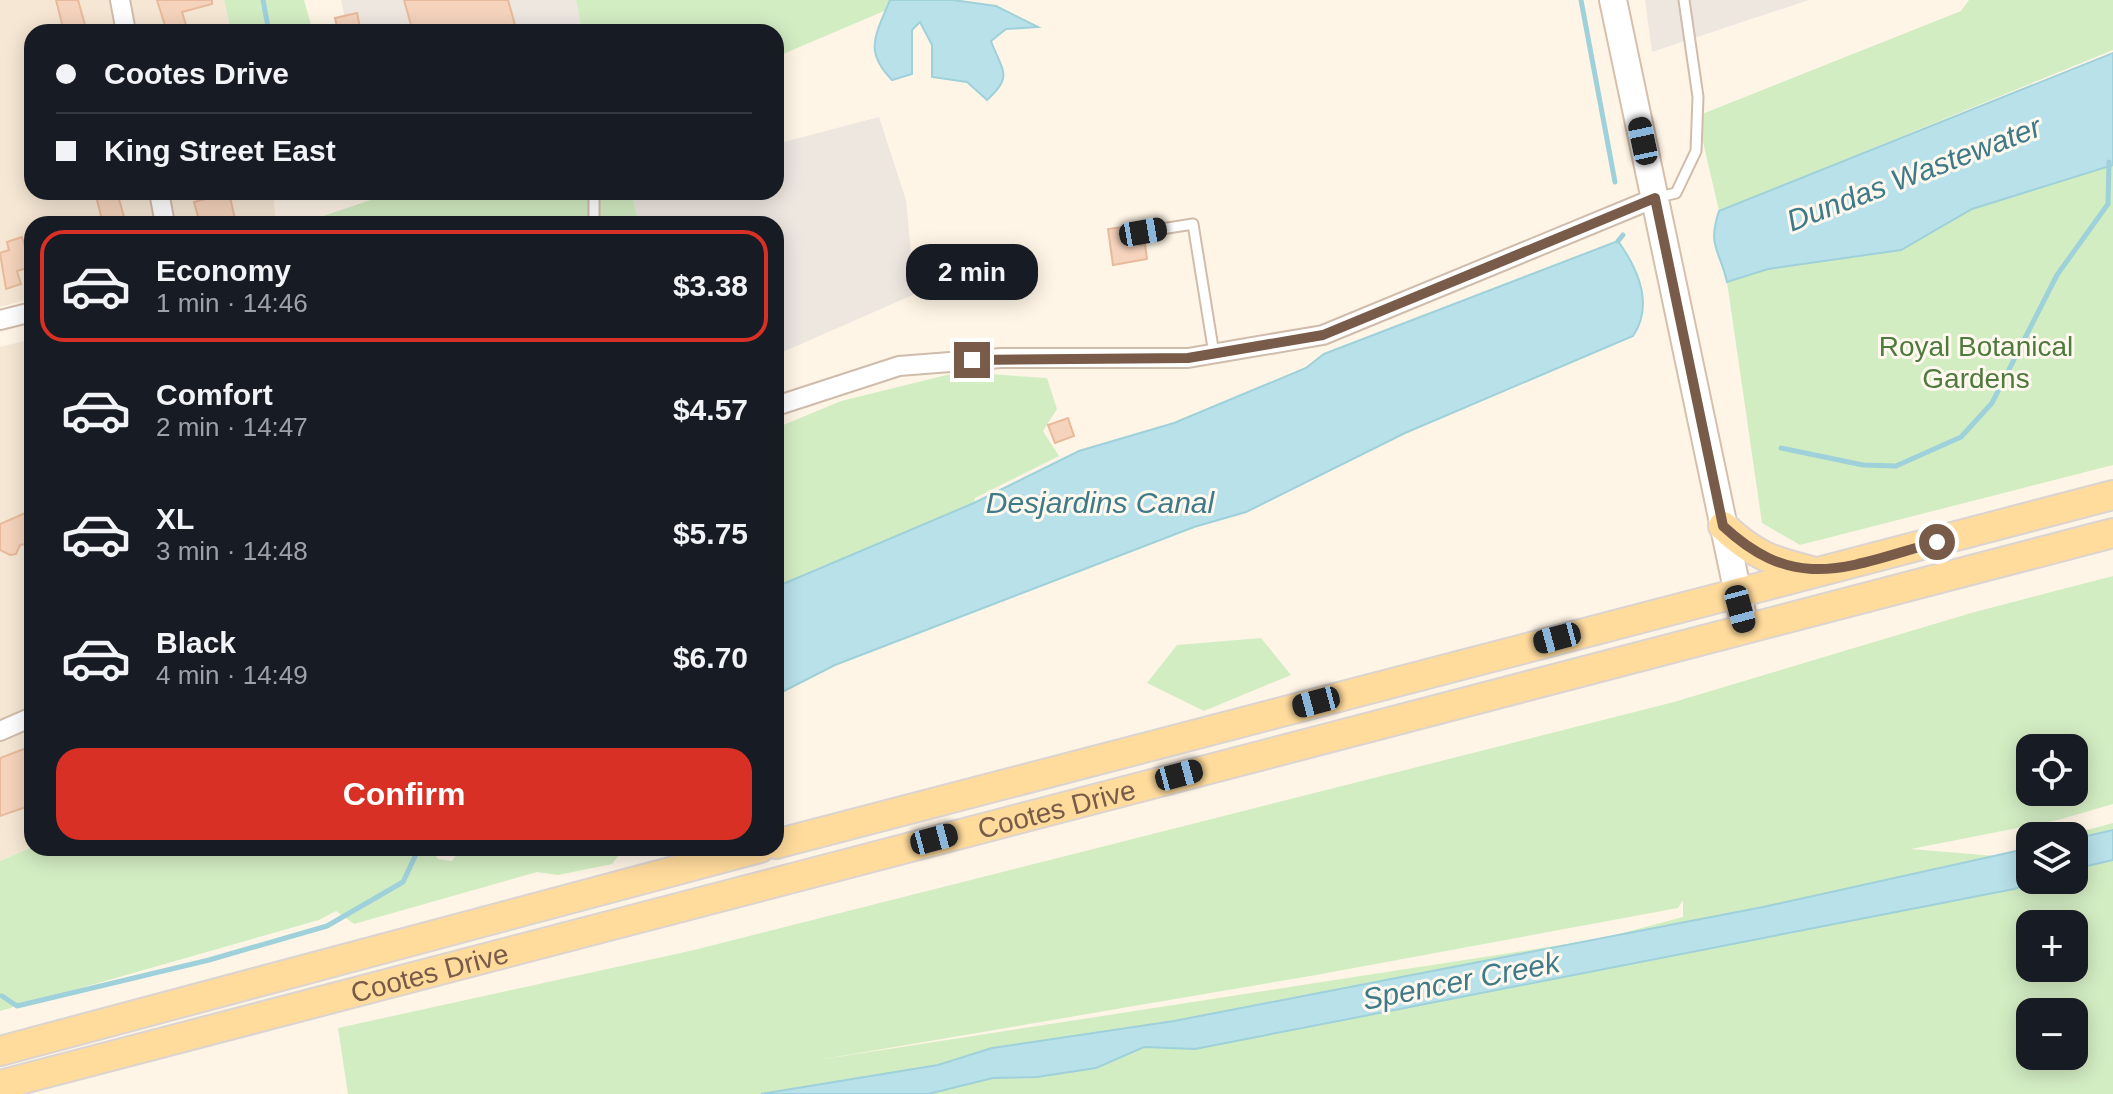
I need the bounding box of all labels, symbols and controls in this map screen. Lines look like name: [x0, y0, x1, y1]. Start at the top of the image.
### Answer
text: Cootes Drive: [104, 57, 289, 90]
water label: Dundas Wastewater: [1782, 109, 2047, 237]
car: [1626, 115, 1660, 167]
text: King Street East: [104, 134, 336, 167]
car: [1117, 216, 1169, 248]
callout: 2 min: [906, 244, 1038, 300]
icon: car: [60, 250, 132, 322]
text: Economy: [156, 254, 291, 287]
text: 2 min: [938, 257, 1006, 287]
text: $3.38: [673, 269, 748, 302]
text: 1 min · 14:46: [156, 288, 308, 318]
park label: Royal Botanical Gardens: [1879, 331, 2073, 394]
route end: [954, 342, 990, 378]
icon: car: [60, 374, 132, 446]
text: Comfort: [156, 378, 273, 411]
text: $4.57: [673, 393, 748, 426]
text: 2 min · 14:47: [156, 412, 308, 442]
water label: Desjardins Canal: [986, 486, 1216, 519]
icon: car: [60, 498, 132, 570]
text: XL: [156, 502, 194, 535]
text: $5.75: [673, 517, 748, 550]
route start: [1919, 524, 1955, 560]
text: 3 min · 14:48: [156, 536, 308, 566]
car: [1722, 583, 1758, 635]
car: [1531, 620, 1583, 656]
icon: car: [60, 622, 132, 694]
text: Black: [156, 626, 236, 659]
text: $6.70: [673, 641, 748, 674]
text: 4 min · 14:49: [156, 660, 308, 690]
car: [1290, 684, 1342, 720]
map controls: [2016, 734, 2088, 1070]
button: locate: [2016, 734, 2088, 806]
button: Confirm: [56, 748, 752, 840]
car: [1153, 757, 1205, 793]
street label: Cootes Drive: [974, 774, 1139, 845]
car: [908, 821, 960, 857]
button: layers: [2016, 822, 2088, 894]
button: +: [2016, 910, 2088, 982]
street label: Cootes Drive: [347, 938, 512, 1009]
water label: Spencer Creek: [1360, 945, 1564, 1016]
button: −: [2016, 998, 2088, 1070]

